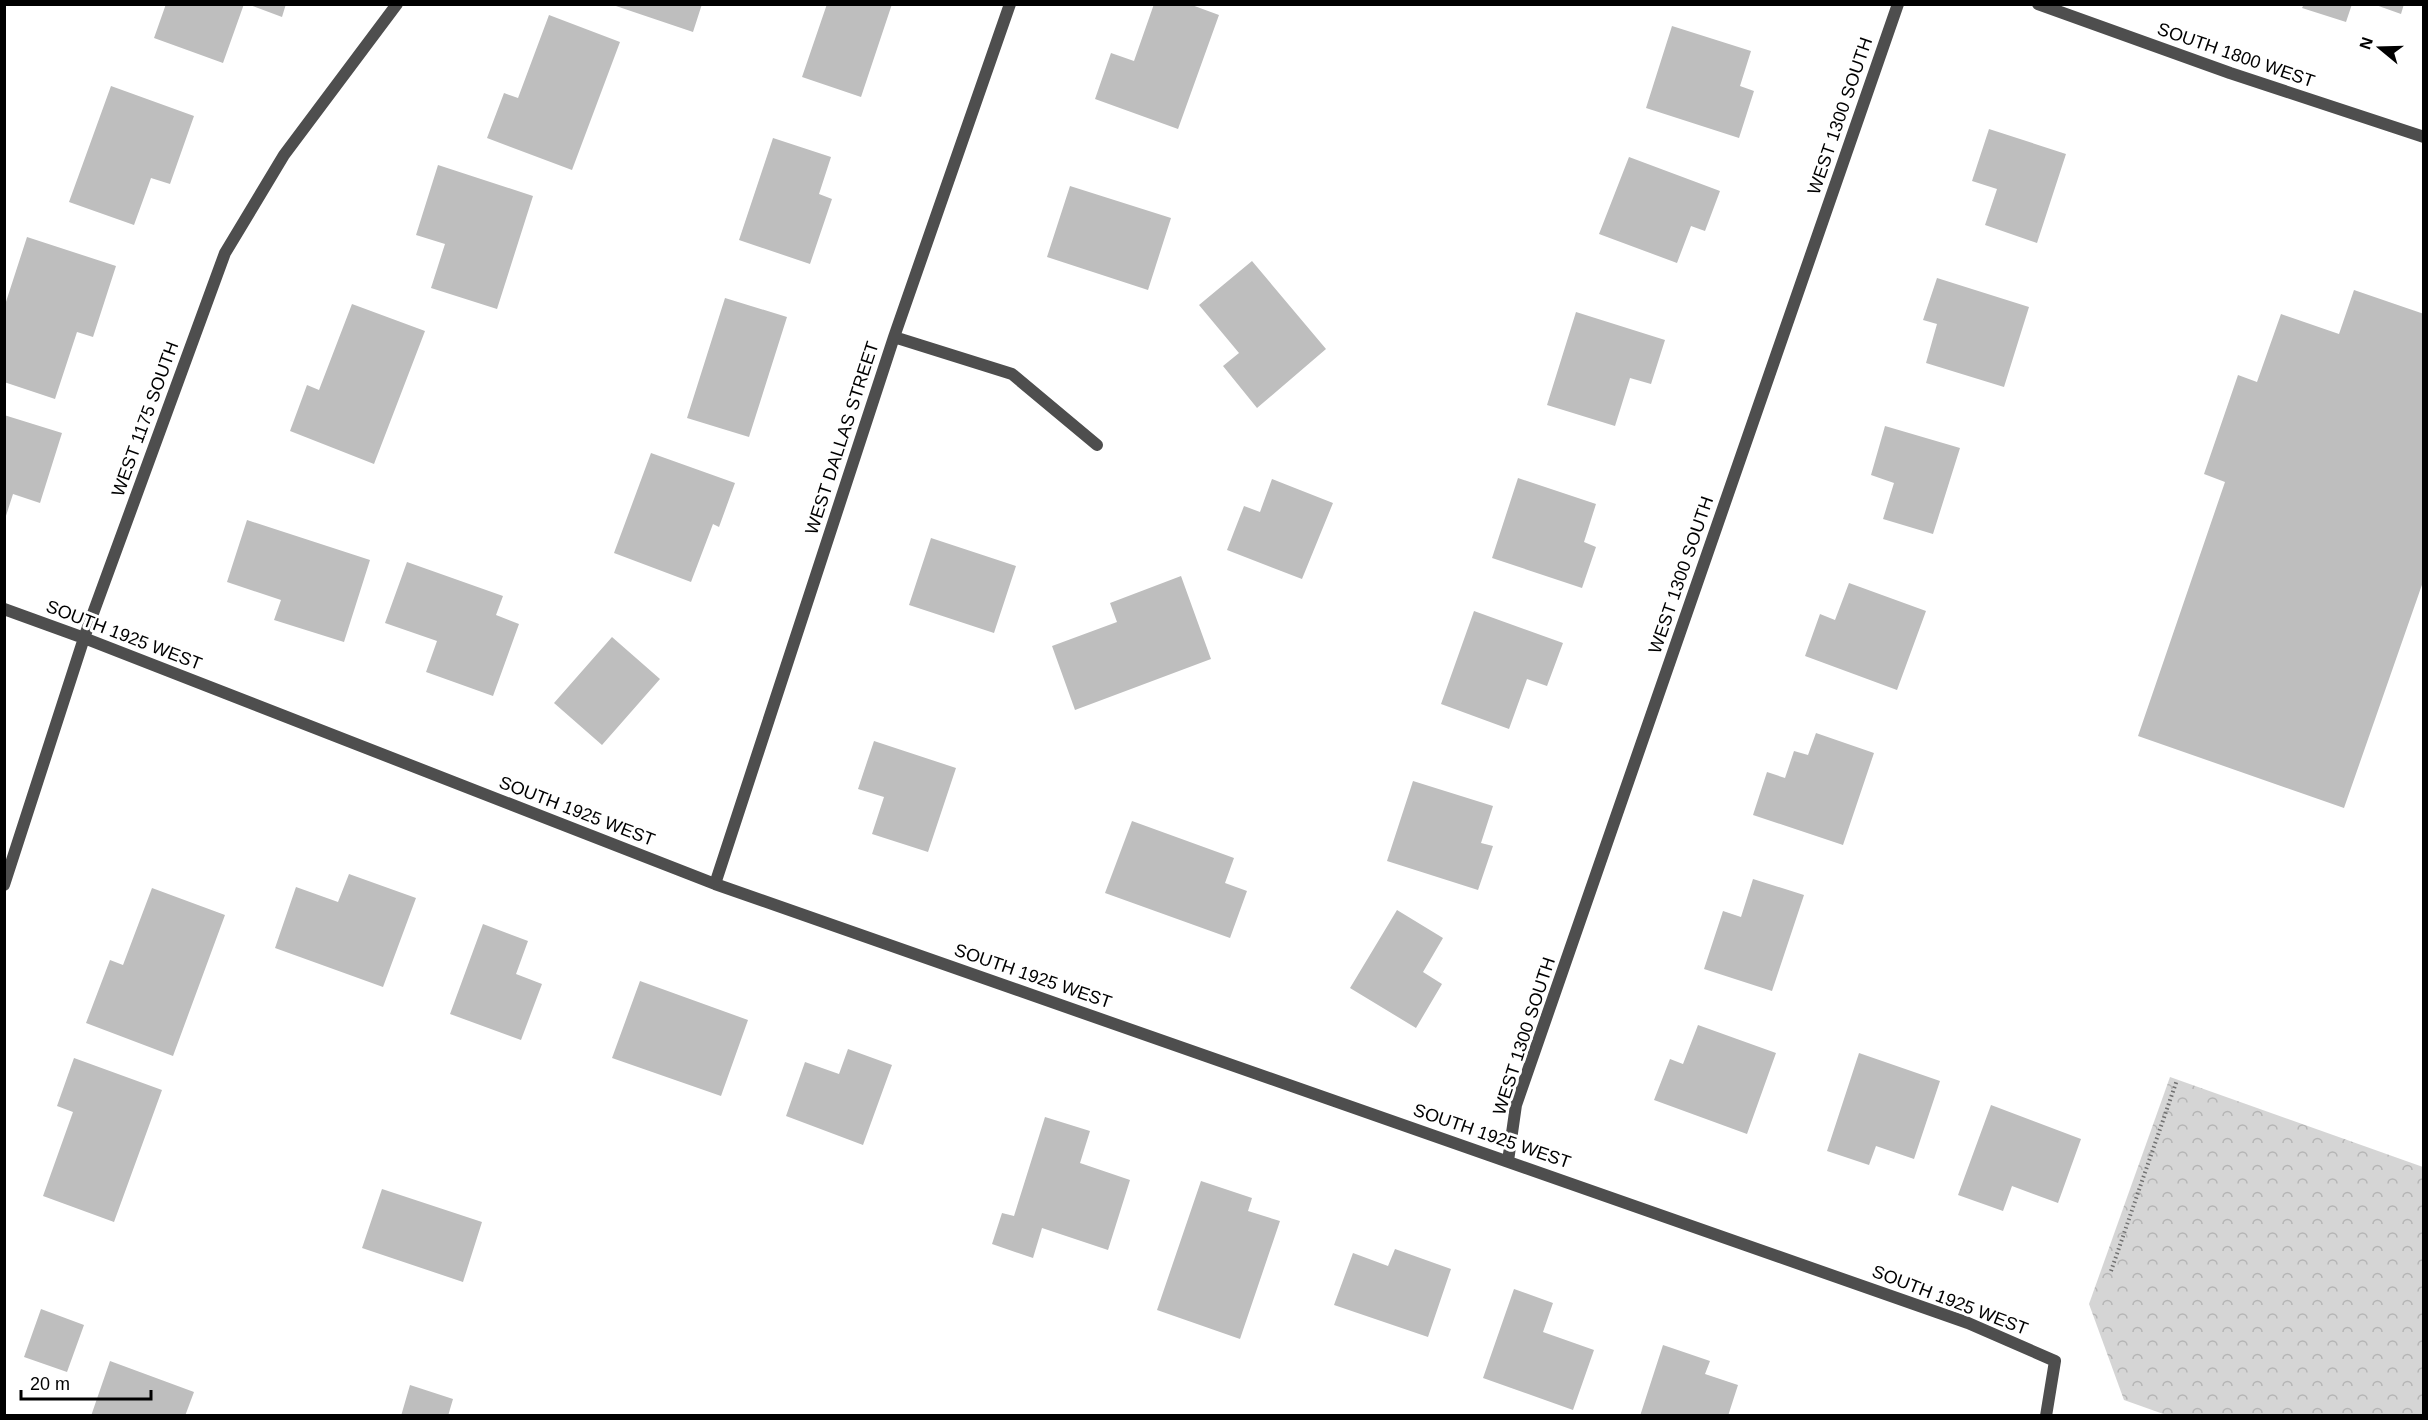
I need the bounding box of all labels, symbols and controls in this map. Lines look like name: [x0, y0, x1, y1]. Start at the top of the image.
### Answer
north arrow: [2350, 18, 2410, 78]
street label: SOUTH 1800 WEST: [2155, 19, 2317, 91]
street label: WEST 1300 SOUTH: [1804, 35, 1876, 197]
text: N: [2356, 35, 2376, 52]
street label: WEST 1175 SOUTH: [108, 339, 182, 499]
street label: WEST DALLAS STREET: [801, 339, 883, 537]
street label: WEST 1300 SOUTH: [1645, 494, 1717, 656]
street label: SOUTH 1925 WEST: [43, 596, 205, 674]
street label: SOUTH 1925 WEST: [496, 772, 658, 850]
street label: SOUTH 1925 WEST: [952, 940, 1114, 1012]
street label: WEST 1300 SOUTH: [1489, 955, 1559, 1117]
street label: SOUTH 1925 WEST: [1411, 1100, 1573, 1172]
street label: SOUTH 1925 WEST: [1869, 1261, 2031, 1339]
scale bar: [21, 1363, 152, 1401]
text: 20 m: [30, 1374, 70, 1394]

